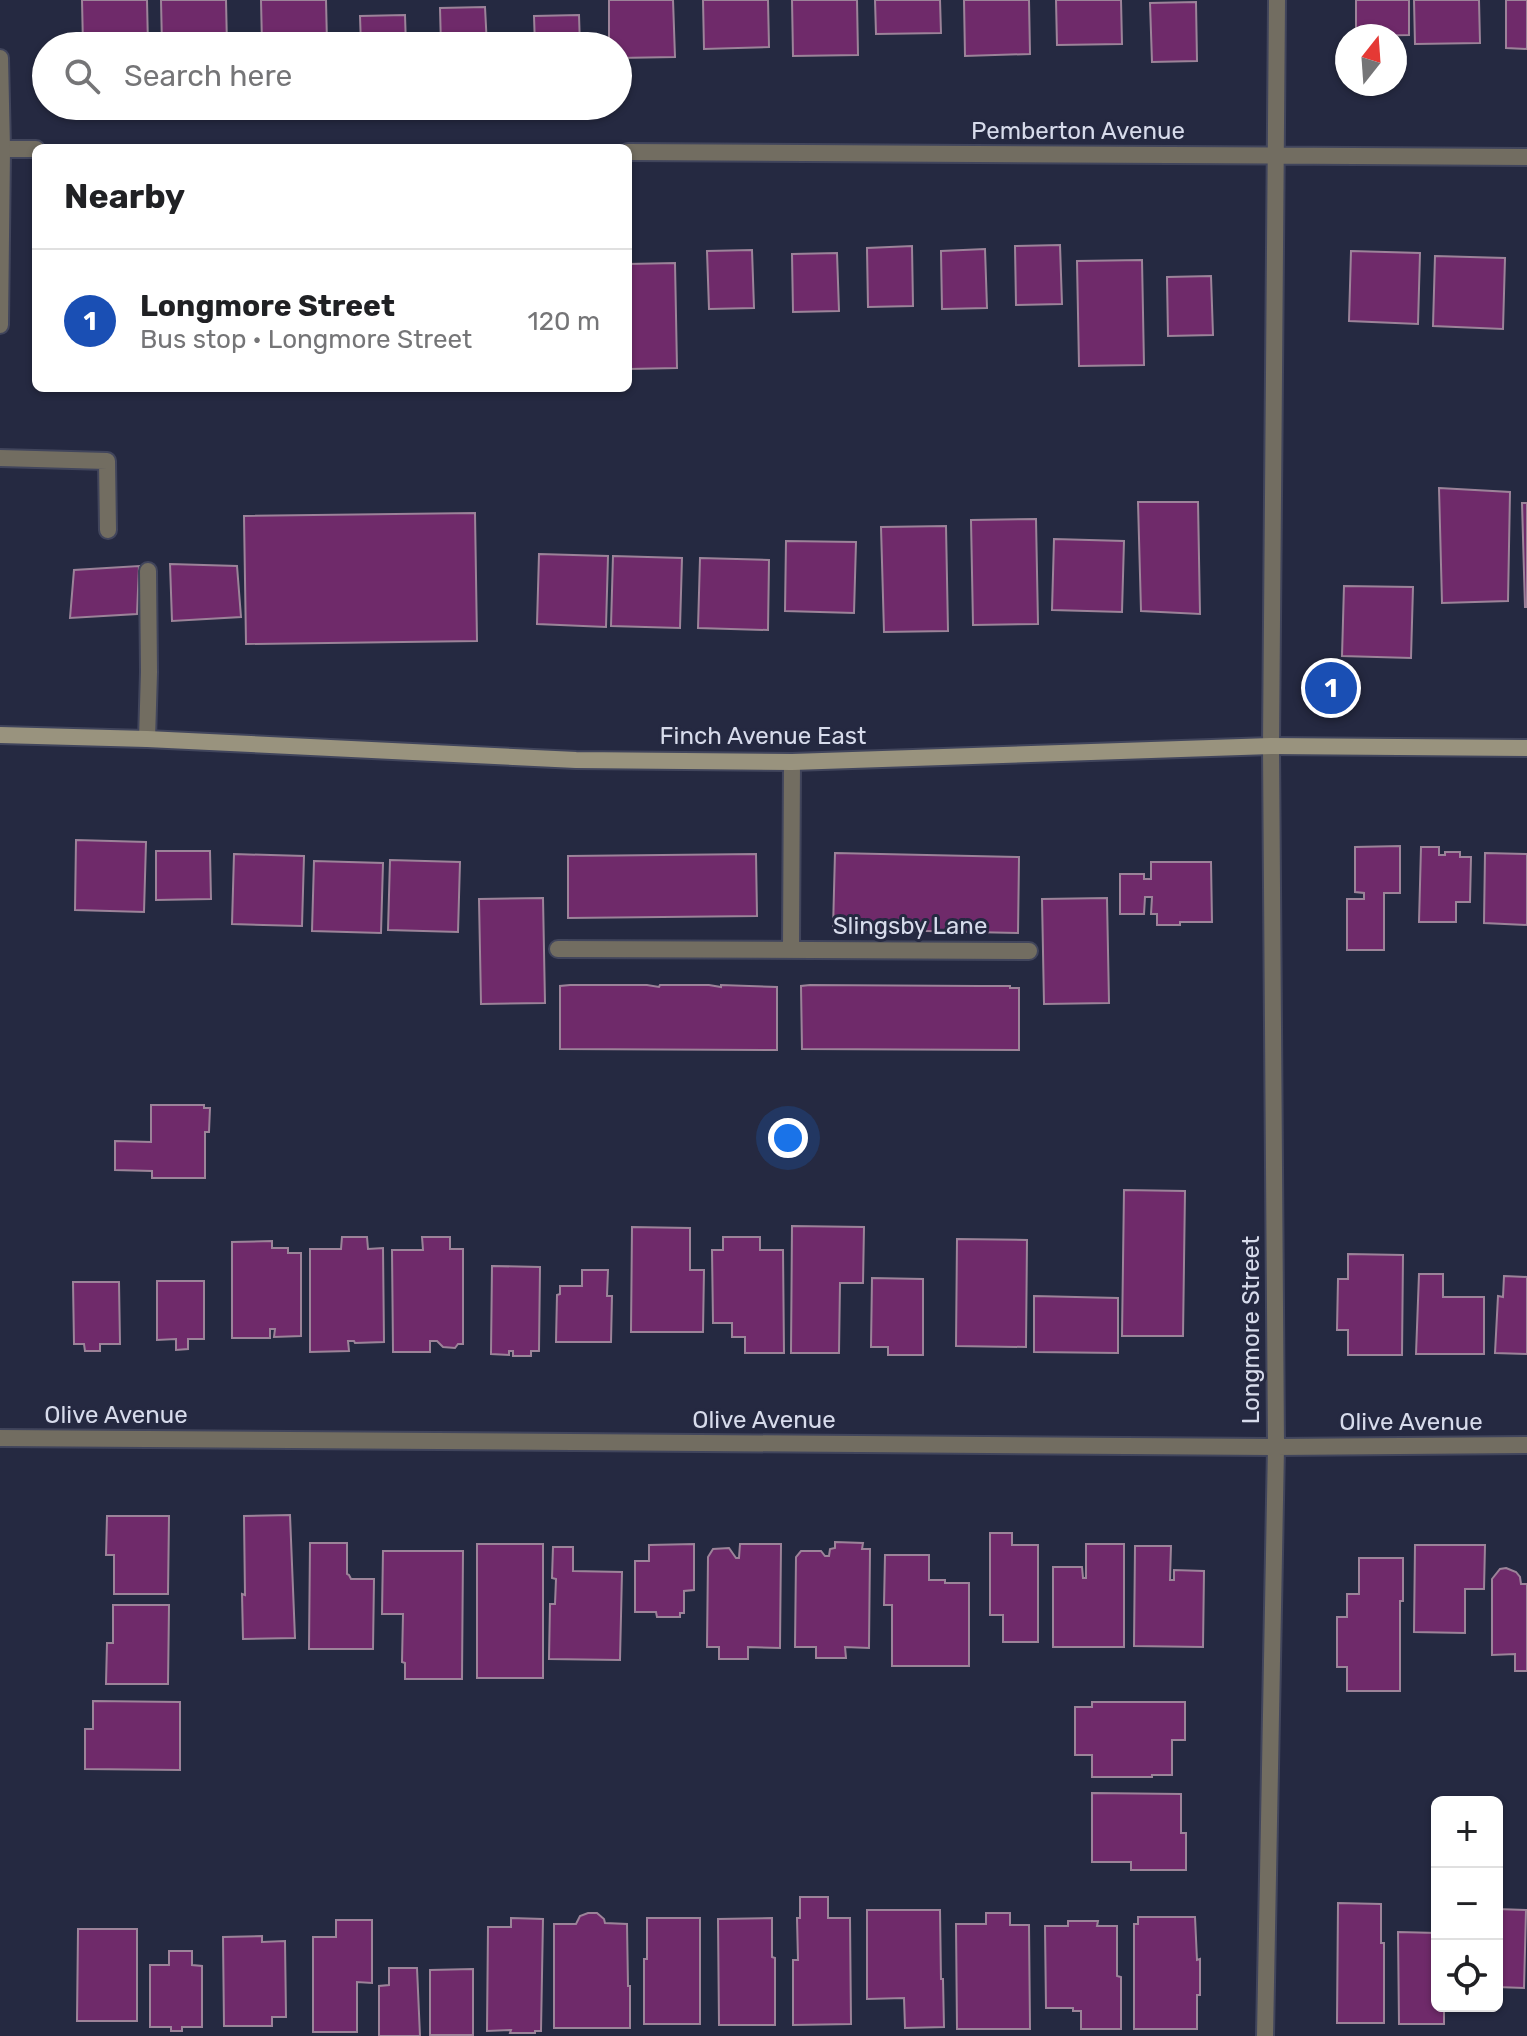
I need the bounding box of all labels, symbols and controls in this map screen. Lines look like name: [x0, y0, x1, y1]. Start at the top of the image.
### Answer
north arrow: [1335, 24, 1407, 96]
search box: [32, 32, 632, 120]
icon: search: [60, 54, 104, 98]
text: Search here: [124, 58, 292, 94]
street label: Pemberton Avenue: [971, 117, 1185, 145]
text: Nearby: [64, 176, 185, 217]
text: Longmore Street: [140, 288, 395, 324]
text: 1: [84, 306, 96, 337]
text: 120 m: [528, 306, 600, 337]
text: Bus stop · Longmore Street: [140, 324, 472, 355]
pin: 1: [1305, 658, 1357, 718]
street label: Finch Avenue East: [660, 722, 866, 750]
street label: Slingsby Lane: [833, 912, 987, 940]
your location: [768, 1118, 808, 1158]
street label: Longmore Street: [1237, 1236, 1265, 1424]
street label: Olive Avenue: [44, 1401, 188, 1429]
street label: Olive Avenue: [692, 1406, 836, 1434]
street label: Olive Avenue: [1339, 1408, 1483, 1436]
map controls: [1431, 1796, 1503, 2012]
button: +: [1431, 1796, 1503, 1868]
button: −: [1431, 1868, 1503, 1940]
button: locate: [1431, 1940, 1503, 2012]

